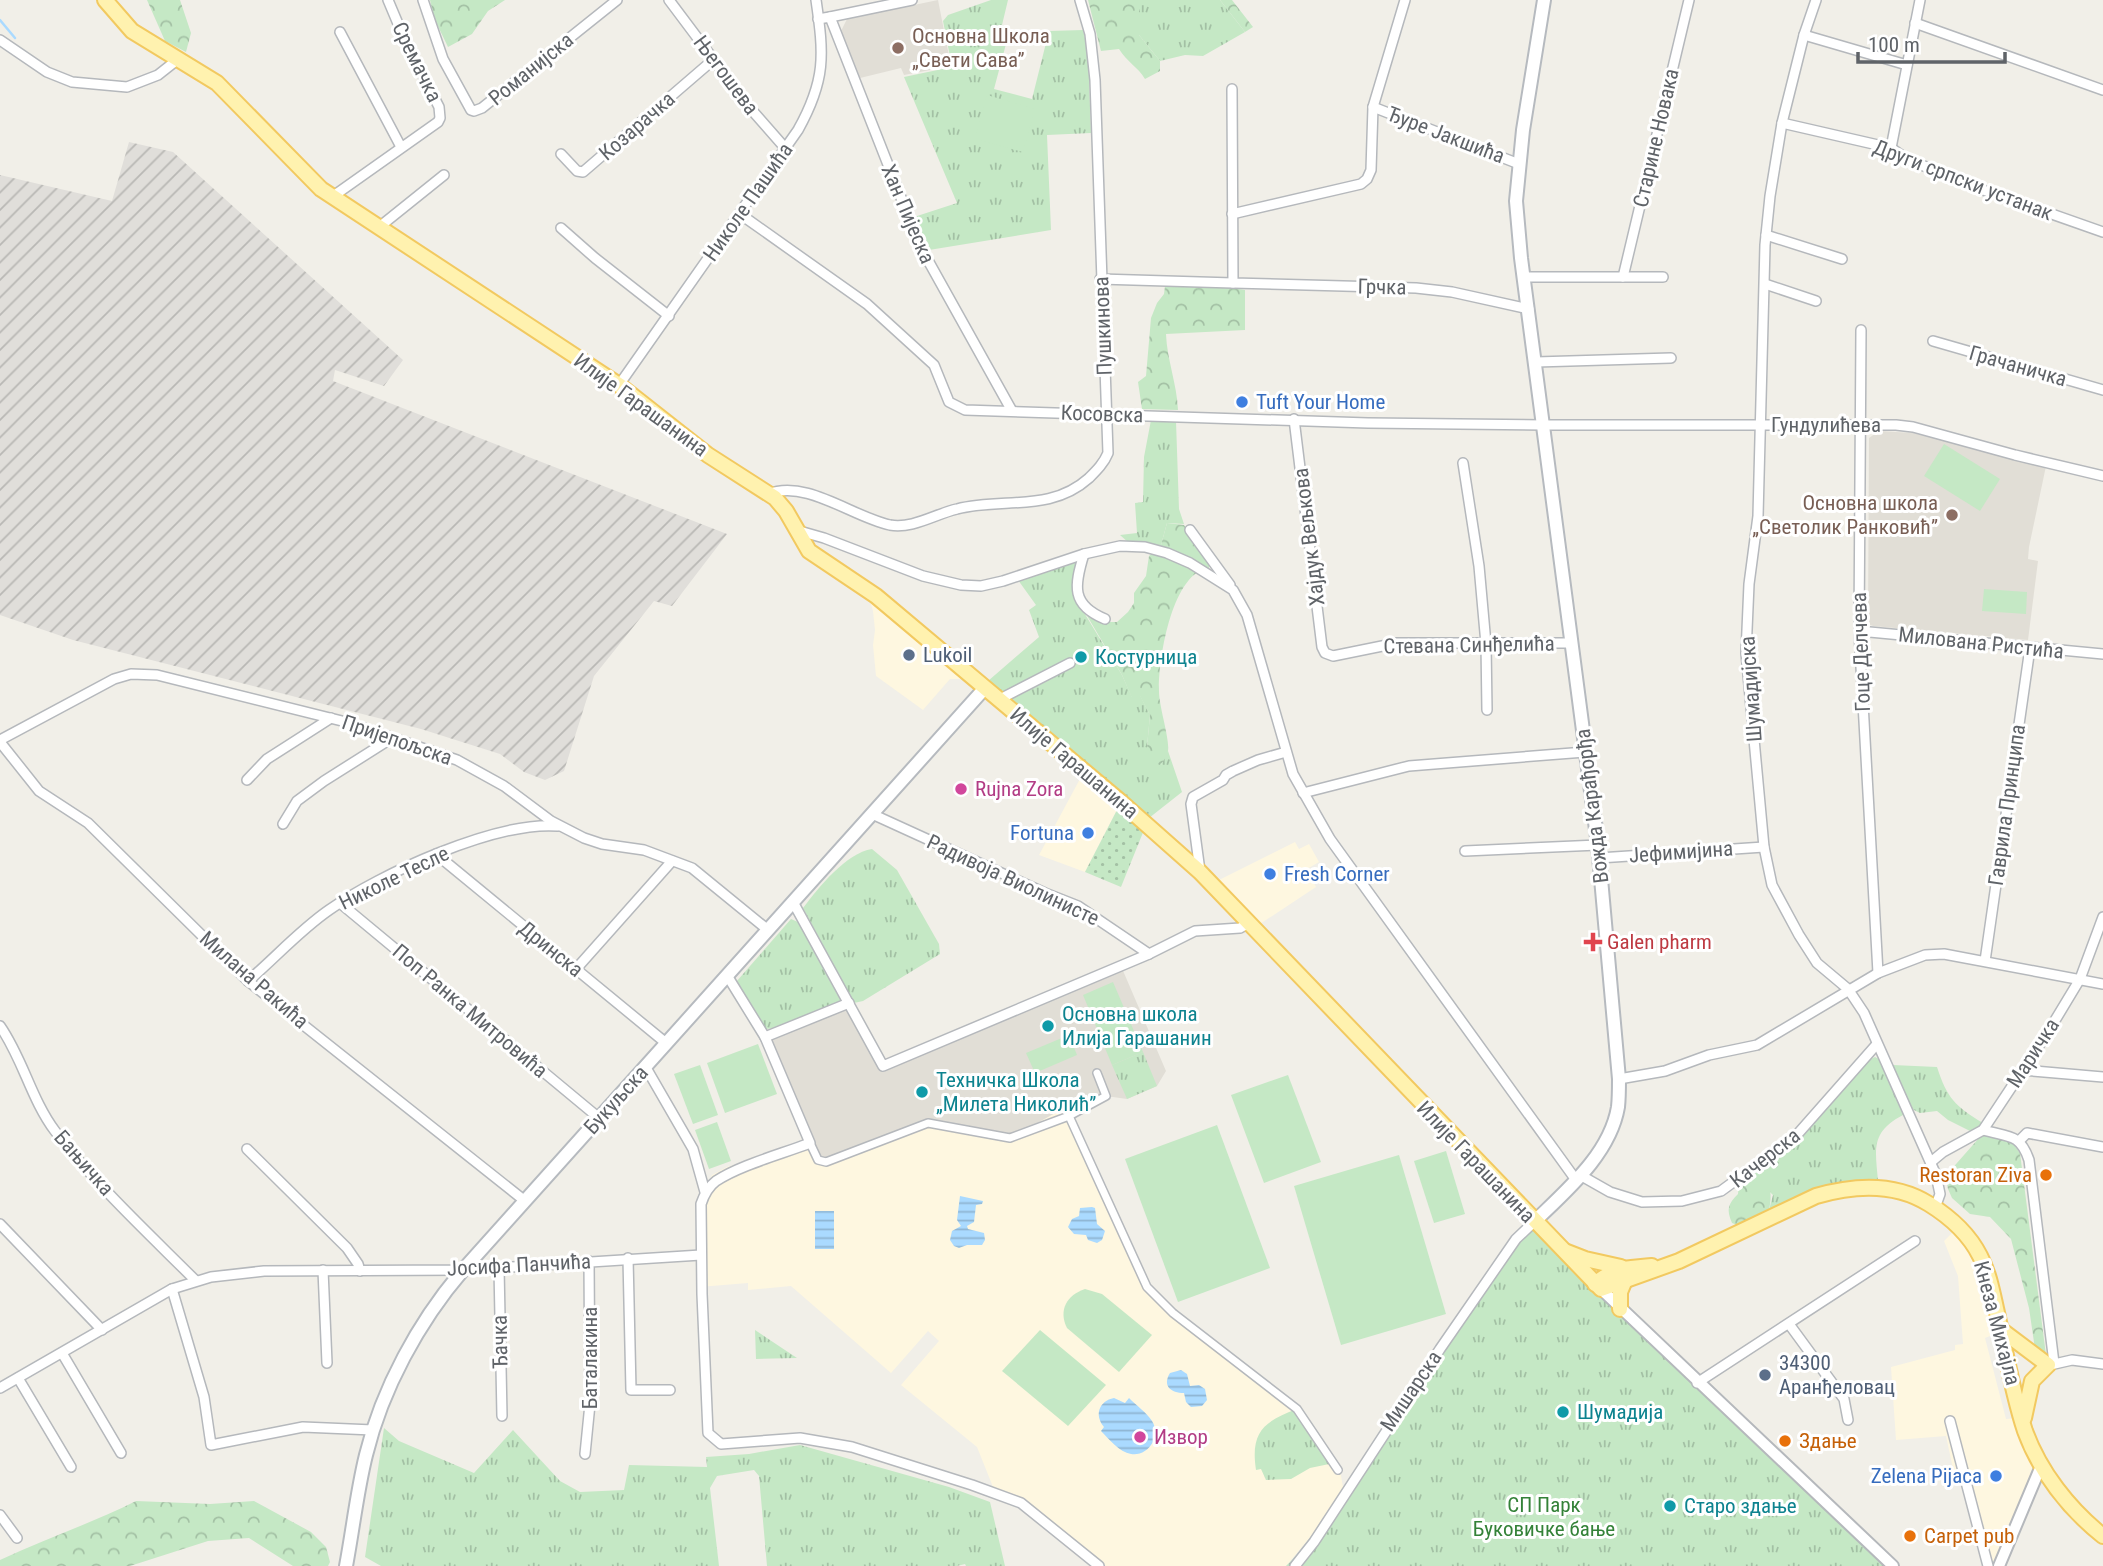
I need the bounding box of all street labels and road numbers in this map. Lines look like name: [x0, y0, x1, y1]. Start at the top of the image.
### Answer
street label: Сремачка: [387, 18, 447, 106]
street label: Романијска: [484, 28, 578, 110]
street label: Његошева: [689, 31, 763, 119]
street label: Старине Новака: [1628, 66, 1684, 210]
street label: Козарачка: [594, 87, 680, 165]
street label: Ђуре Јакшића: [1384, 102, 1508, 168]
street label: Други српски устанак: [1870, 135, 2056, 225]
street label: Николе Пашића: [698, 138, 798, 266]
street label: Хан Пијеска: [876, 161, 940, 267]
street label: Грчка: [1357, 275, 1407, 299]
street label: Пушкинова: [1089, 276, 1117, 376]
street label: Грачаничка: [1966, 341, 2070, 391]
street label: Илије Гарашанина: [569, 348, 713, 462]
street label: Косовска: [1060, 401, 1144, 427]
street label: Гундулићева: [1771, 413, 1881, 437]
street label: Хајдук Вељкова: [1289, 467, 1329, 607]
street label: Гоце Делчева: [1847, 592, 1875, 712]
street label: Милована Ристића: [1897, 622, 2065, 664]
street label: Стевана Синђелића: [1383, 632, 1555, 658]
street label: Шумадијска: [1735, 635, 1767, 743]
street label: Илије Гарашанина: [1005, 703, 1143, 823]
street label: Пријепољска: [339, 710, 455, 770]
street label: Гаврила Принципа: [1984, 723, 2030, 887]
street label: Вожда Карађорђа: [1571, 727, 1613, 885]
street label: Радивоја Виолинисте: [923, 830, 1103, 931]
street label: Јефимијина: [1628, 836, 1734, 868]
street label: Николе Тесле: [335, 841, 453, 915]
street label: Дринска: [514, 916, 588, 982]
street label: Милана Ракића: [195, 926, 313, 1034]
street label: Поп Ранка Митровића: [388, 939, 552, 1083]
street label: Маричка: [2002, 1014, 2064, 1092]
street label: Букуљска: [579, 1061, 653, 1139]
street label: Илије Гарашанина: [1412, 1096, 1540, 1228]
street label: Качерска: [1725, 1123, 1805, 1193]
street label: Бањичка: [49, 1126, 119, 1200]
street label: Јосифа Панчића: [446, 1249, 592, 1281]
street label: Кнеза Михајла: [1969, 1258, 2025, 1388]
street label: Баталакина: [578, 1307, 602, 1409]
street label: Ђачка: [488, 1315, 512, 1369]
street label: Мишарска: [1375, 1346, 1447, 1436]

